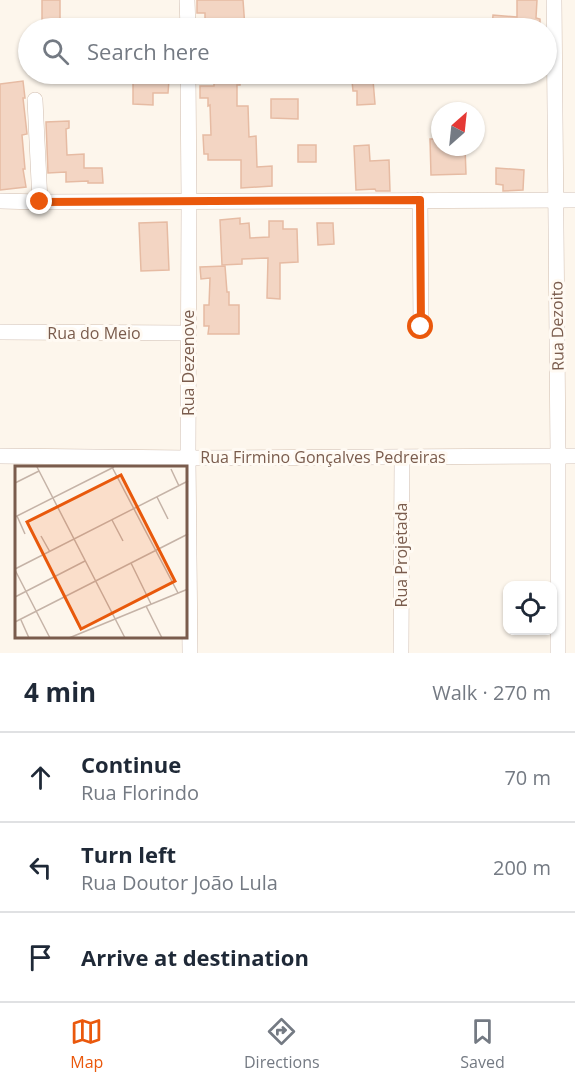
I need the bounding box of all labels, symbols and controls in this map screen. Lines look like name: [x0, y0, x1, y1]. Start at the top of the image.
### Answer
search box: [18, 18, 557, 84]
icon: search: [39, 35, 72, 68]
text: Search here: [87, 36, 210, 66]
north arrow: [431, 102, 485, 156]
route end: [26, 188, 52, 214]
street label: Rua Dezoito: [545, 281, 569, 371]
street label: Rua Dezenove: [177, 310, 199, 416]
route start: [407, 313, 433, 339]
street label: Rua do Meio: [47, 322, 141, 344]
street label: Rua Firmino Gonçalves Pedreiras: [200, 446, 446, 468]
inset map: [15, 466, 188, 638]
street label: Rua Projetada: [390, 503, 412, 607]
map controls: [503, 581, 557, 635]
button: locate: [503, 581, 557, 635]
text: 4 min: [24, 674, 96, 710]
text: Walk · 270 m: [432, 679, 551, 706]
text: Continue: [81, 749, 181, 779]
icon: ahead: [24, 761, 57, 794]
text: 70 m: [504, 764, 551, 791]
text: Rua Florindo: [81, 779, 199, 806]
text: Turn left: [81, 839, 176, 869]
icon: left: [24, 851, 57, 884]
text: 200 m: [493, 854, 551, 881]
text: Rua Doutor João Lula: [81, 869, 278, 896]
icon: arrive: [24, 941, 57, 974]
text: Arrive at destination: [81, 942, 309, 972]
tab: Map: [70, 1015, 103, 1073]
tab: Directions: [244, 1015, 320, 1073]
tab: Saved: [460, 1015, 505, 1073]

